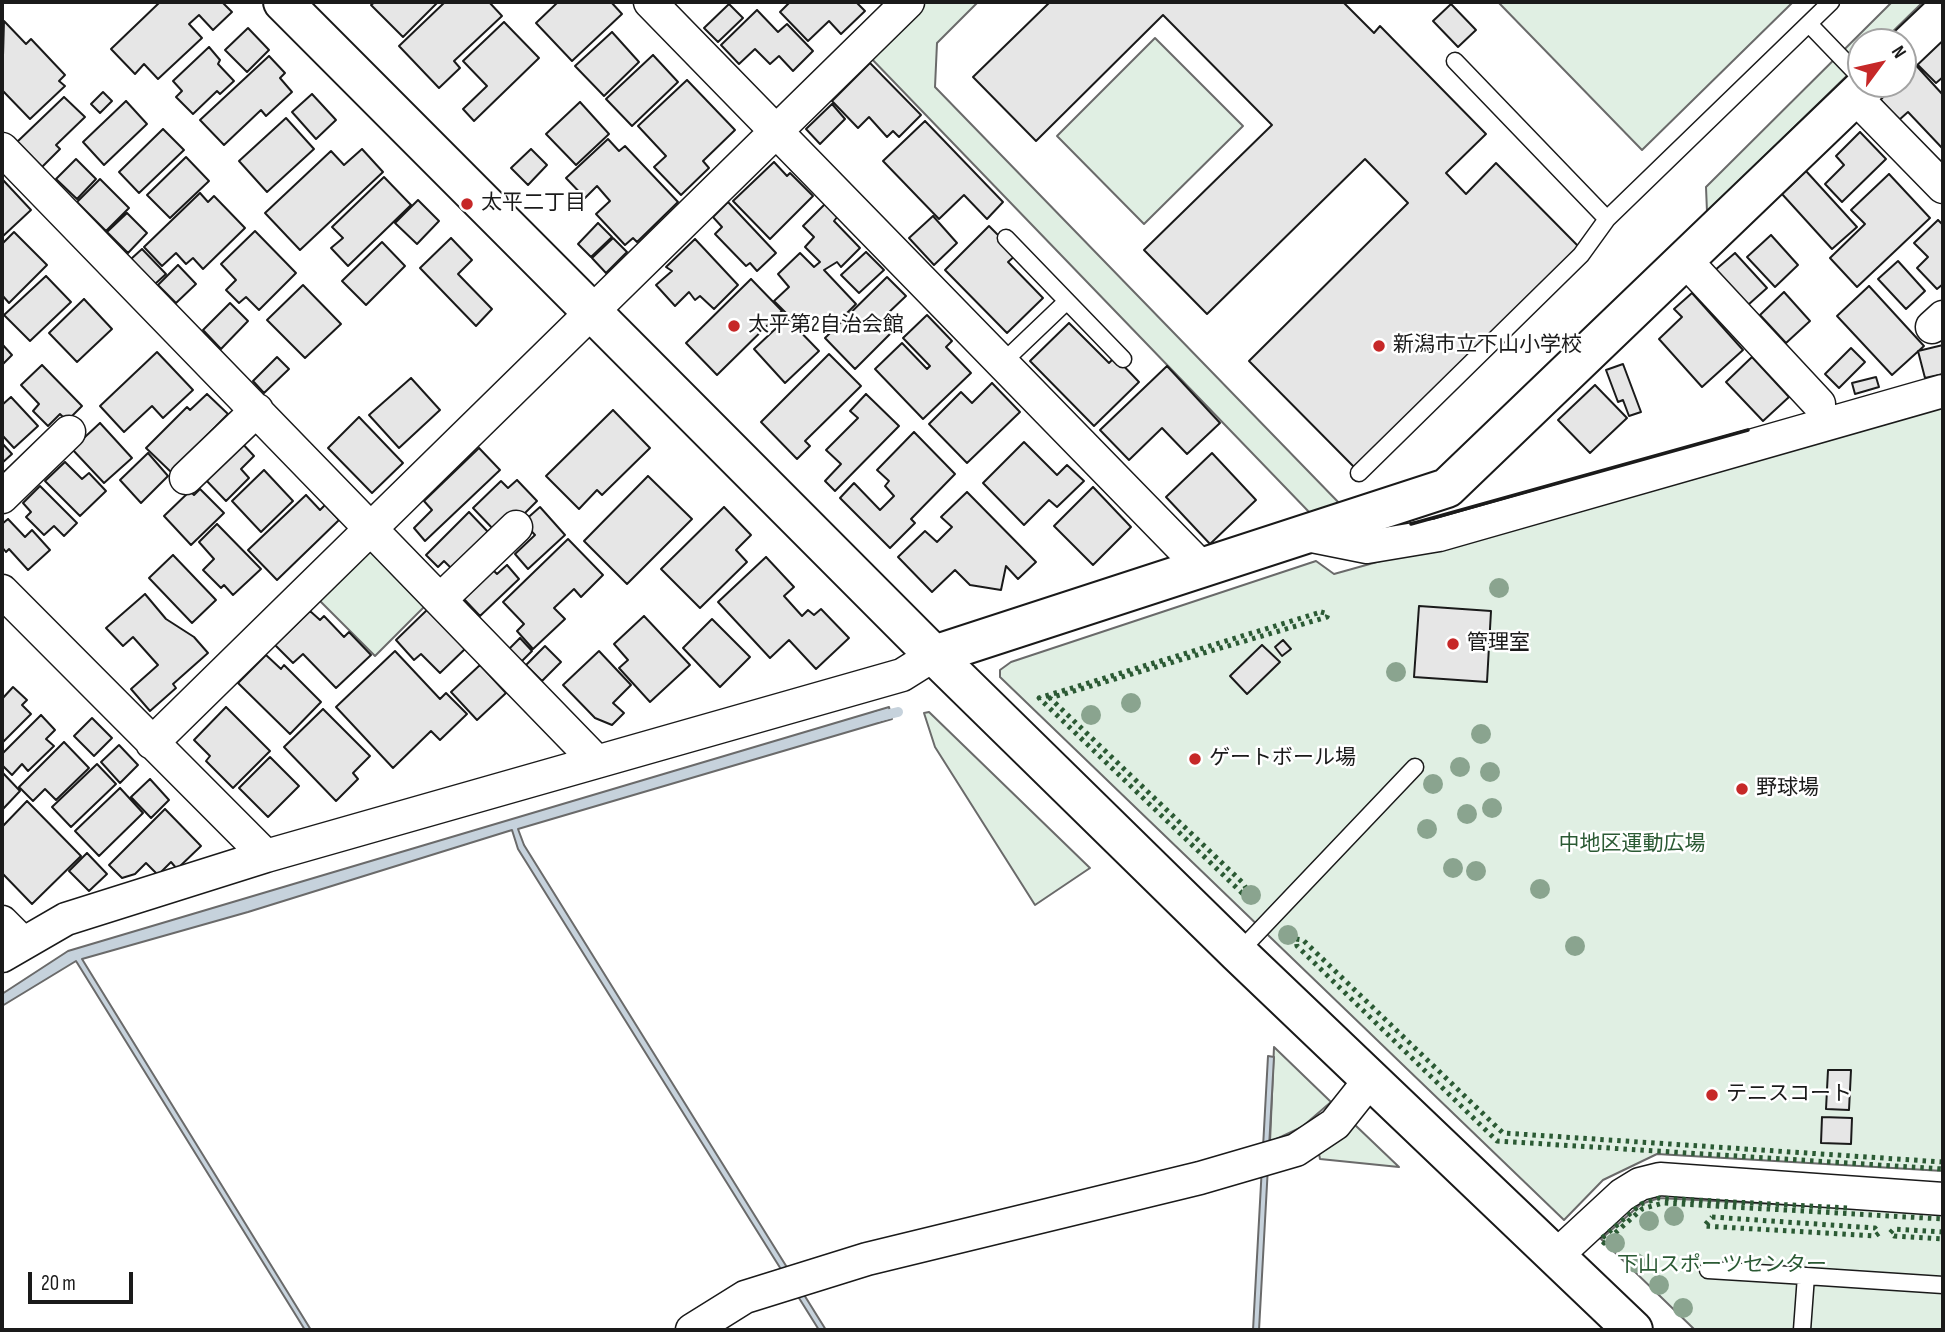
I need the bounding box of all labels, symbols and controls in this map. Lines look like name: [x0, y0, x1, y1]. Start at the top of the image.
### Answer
north arrow: [1847, 28, 1917, 98]
text: N: [1886, 42, 1911, 63]
place label: 太平二丁目: [481, 191, 586, 217]
marker: 太平二丁目: [459, 196, 475, 212]
place label: 太平第2自治会館: [748, 313, 904, 339]
marker: 太平第2自治会館: [726, 318, 742, 334]
place label: 新潟市立下山小学校: [1393, 333, 1582, 359]
marker: 新潟市立下山小学校: [1371, 338, 1387, 354]
place label: 管理室: [1467, 631, 1530, 657]
marker: 管理室: [1445, 636, 1461, 652]
place label: ゲートボール場: [1209, 746, 1356, 772]
marker: ゲートボール場: [1187, 751, 1203, 767]
place label: 野球場: [1756, 776, 1819, 802]
marker: 野球場: [1734, 781, 1750, 797]
park label: 中地区運動広場: [1559, 832, 1705, 858]
place label: テニスコート: [1726, 1082, 1852, 1108]
marker: テニスコート: [1704, 1087, 1720, 1103]
park label: 下山スポーツセンター: [1617, 1253, 1827, 1279]
scale bar: [32, 1258, 136, 1302]
text: 20 m: [41, 1271, 76, 1296]

